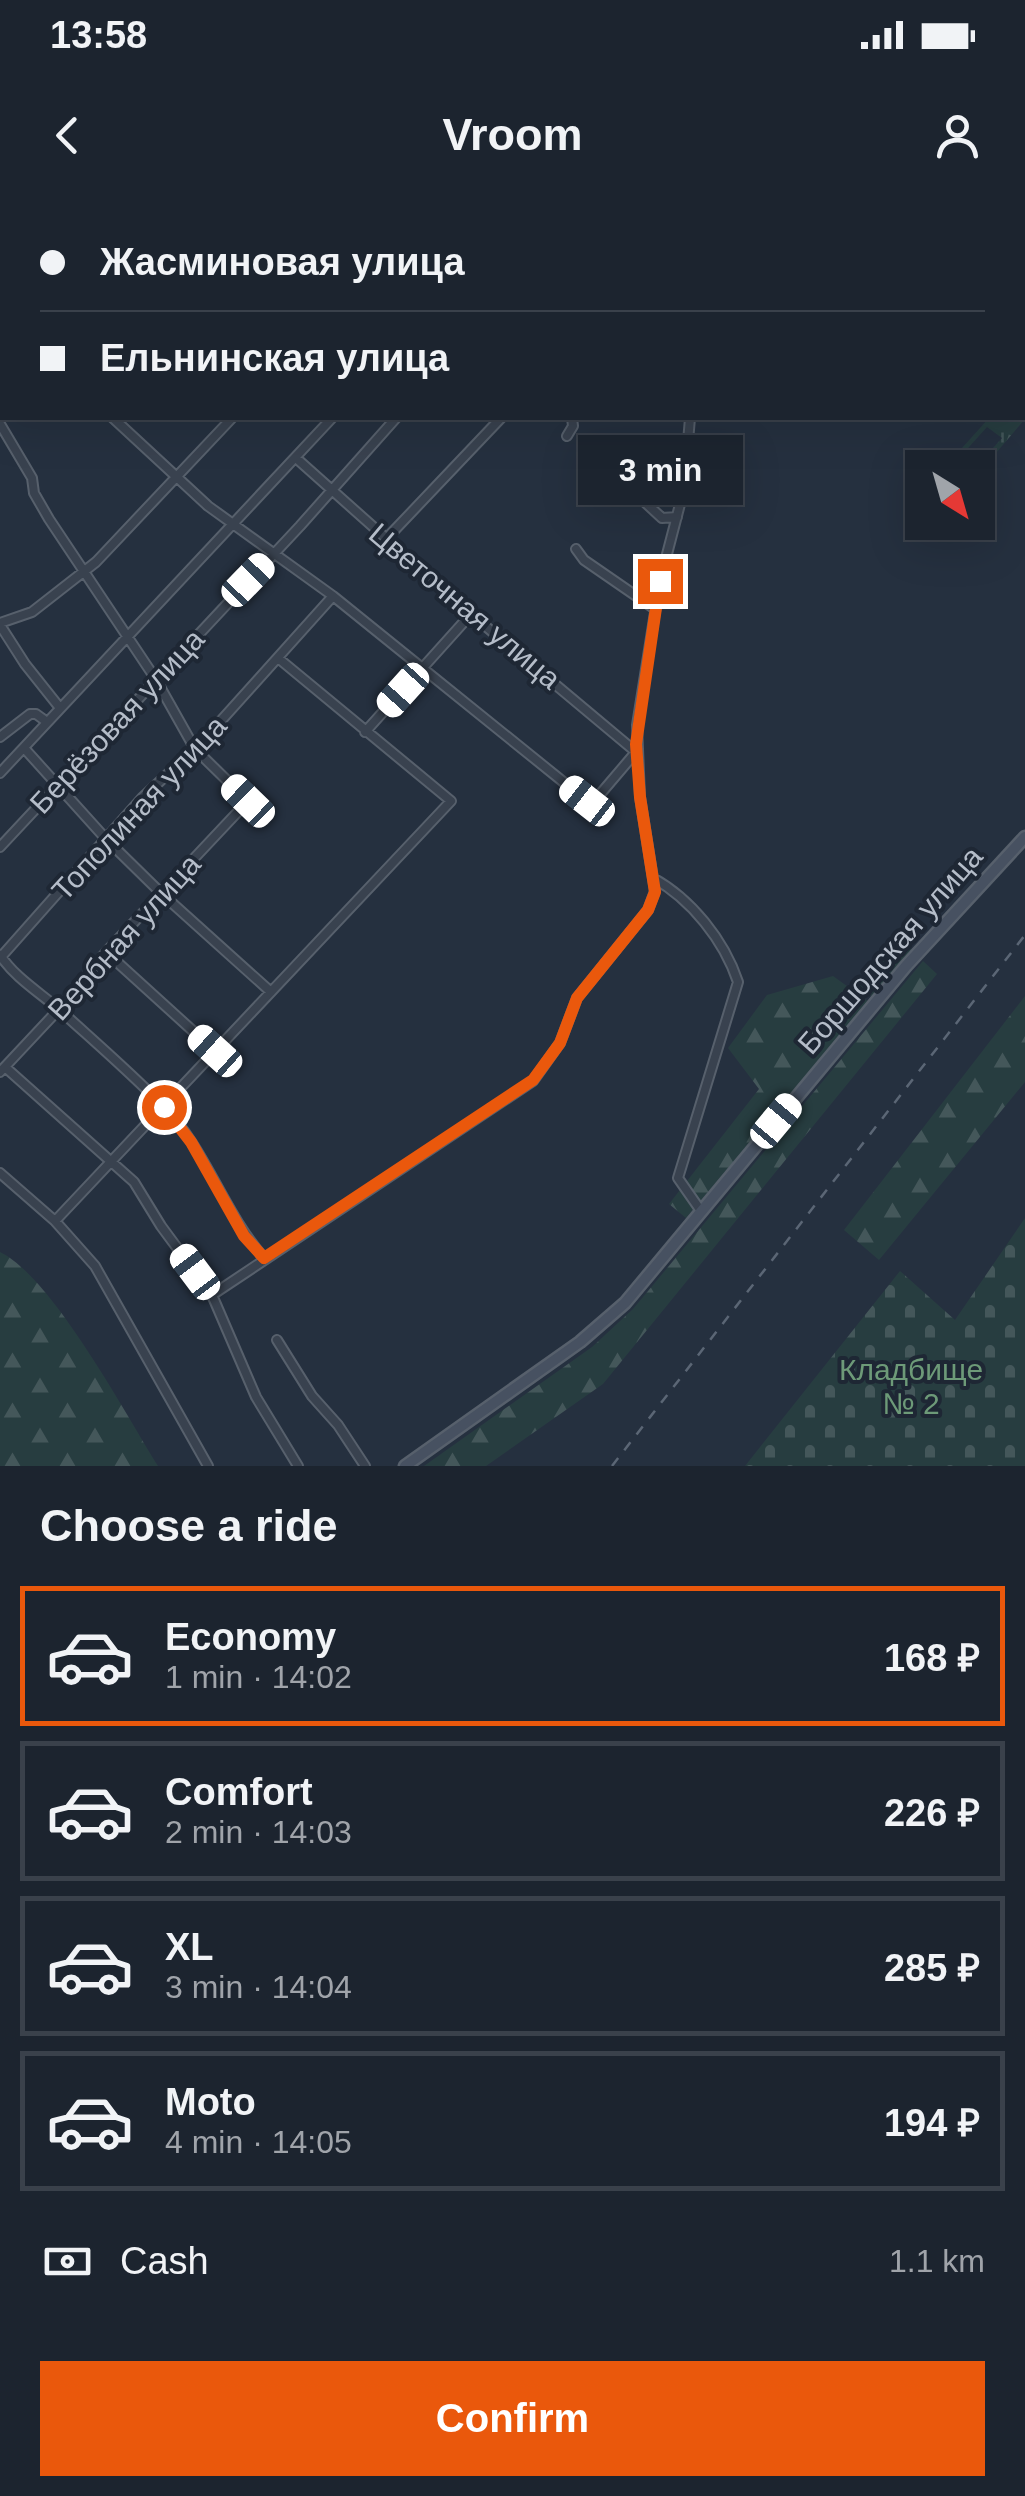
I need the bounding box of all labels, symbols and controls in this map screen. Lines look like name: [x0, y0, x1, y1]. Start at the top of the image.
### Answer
text: 13:58: [50, 14, 147, 56]
icon: back: [40, 108, 95, 163]
icon: person: [930, 108, 985, 163]
text: Vroom: [442, 109, 583, 160]
text: Жасминовая улица: [100, 241, 465, 283]
text: Ельнинская улица: [100, 337, 449, 379]
callout: 3 min: [578, 436, 742, 506]
north arrow: [905, 450, 995, 540]
map controls: [905, 450, 995, 540]
text: 3 min: [619, 452, 702, 488]
street label: Цветочная улица: [363, 517, 567, 696]
car: [216, 548, 280, 612]
route end: [638, 559, 683, 604]
street label: Берёзовая улица: [23, 622, 211, 820]
car: [372, 658, 434, 722]
street label: Тополиная улица: [45, 709, 233, 907]
car: [216, 769, 280, 833]
car: [554, 771, 620, 831]
street label: Боршодская улица: [791, 840, 989, 1060]
street label: Вербная улица: [41, 847, 207, 1026]
car: [183, 1020, 247, 1082]
route start: [142, 1085, 187, 1130]
car: [745, 1088, 807, 1154]
car: [165, 1239, 225, 1305]
park label: Кладбище № 2: [839, 1353, 983, 1420]
text: Choose a ride: [40, 1500, 338, 1551]
icon: car: [45, 1611, 135, 1701]
text: Economy: [165, 1616, 336, 1658]
text: 168 ₽: [884, 1637, 980, 1679]
text: 1 min · 14:02: [165, 1659, 352, 1695]
icon: car: [45, 1766, 135, 1856]
text: Comfort: [165, 1771, 313, 1813]
text: 226 ₽: [884, 1792, 980, 1834]
text: 2 min · 14:03: [165, 1814, 352, 1850]
icon: car: [45, 1921, 135, 2011]
text: XL: [165, 1926, 214, 1968]
text: 285 ₽: [884, 1947, 980, 1989]
text: 3 min · 14:04: [165, 1969, 352, 2005]
icon: car: [45, 2076, 135, 2166]
text: Moto: [165, 2081, 256, 2123]
text: 194 ₽: [884, 2102, 980, 2144]
text: 4 min · 14:05: [165, 2124, 352, 2160]
icon: cash: [40, 2234, 95, 2289]
text: Cash: [120, 2240, 209, 2282]
text: 1.1 km: [889, 2243, 985, 2279]
button: Confirm: [40, 2361, 985, 2476]

